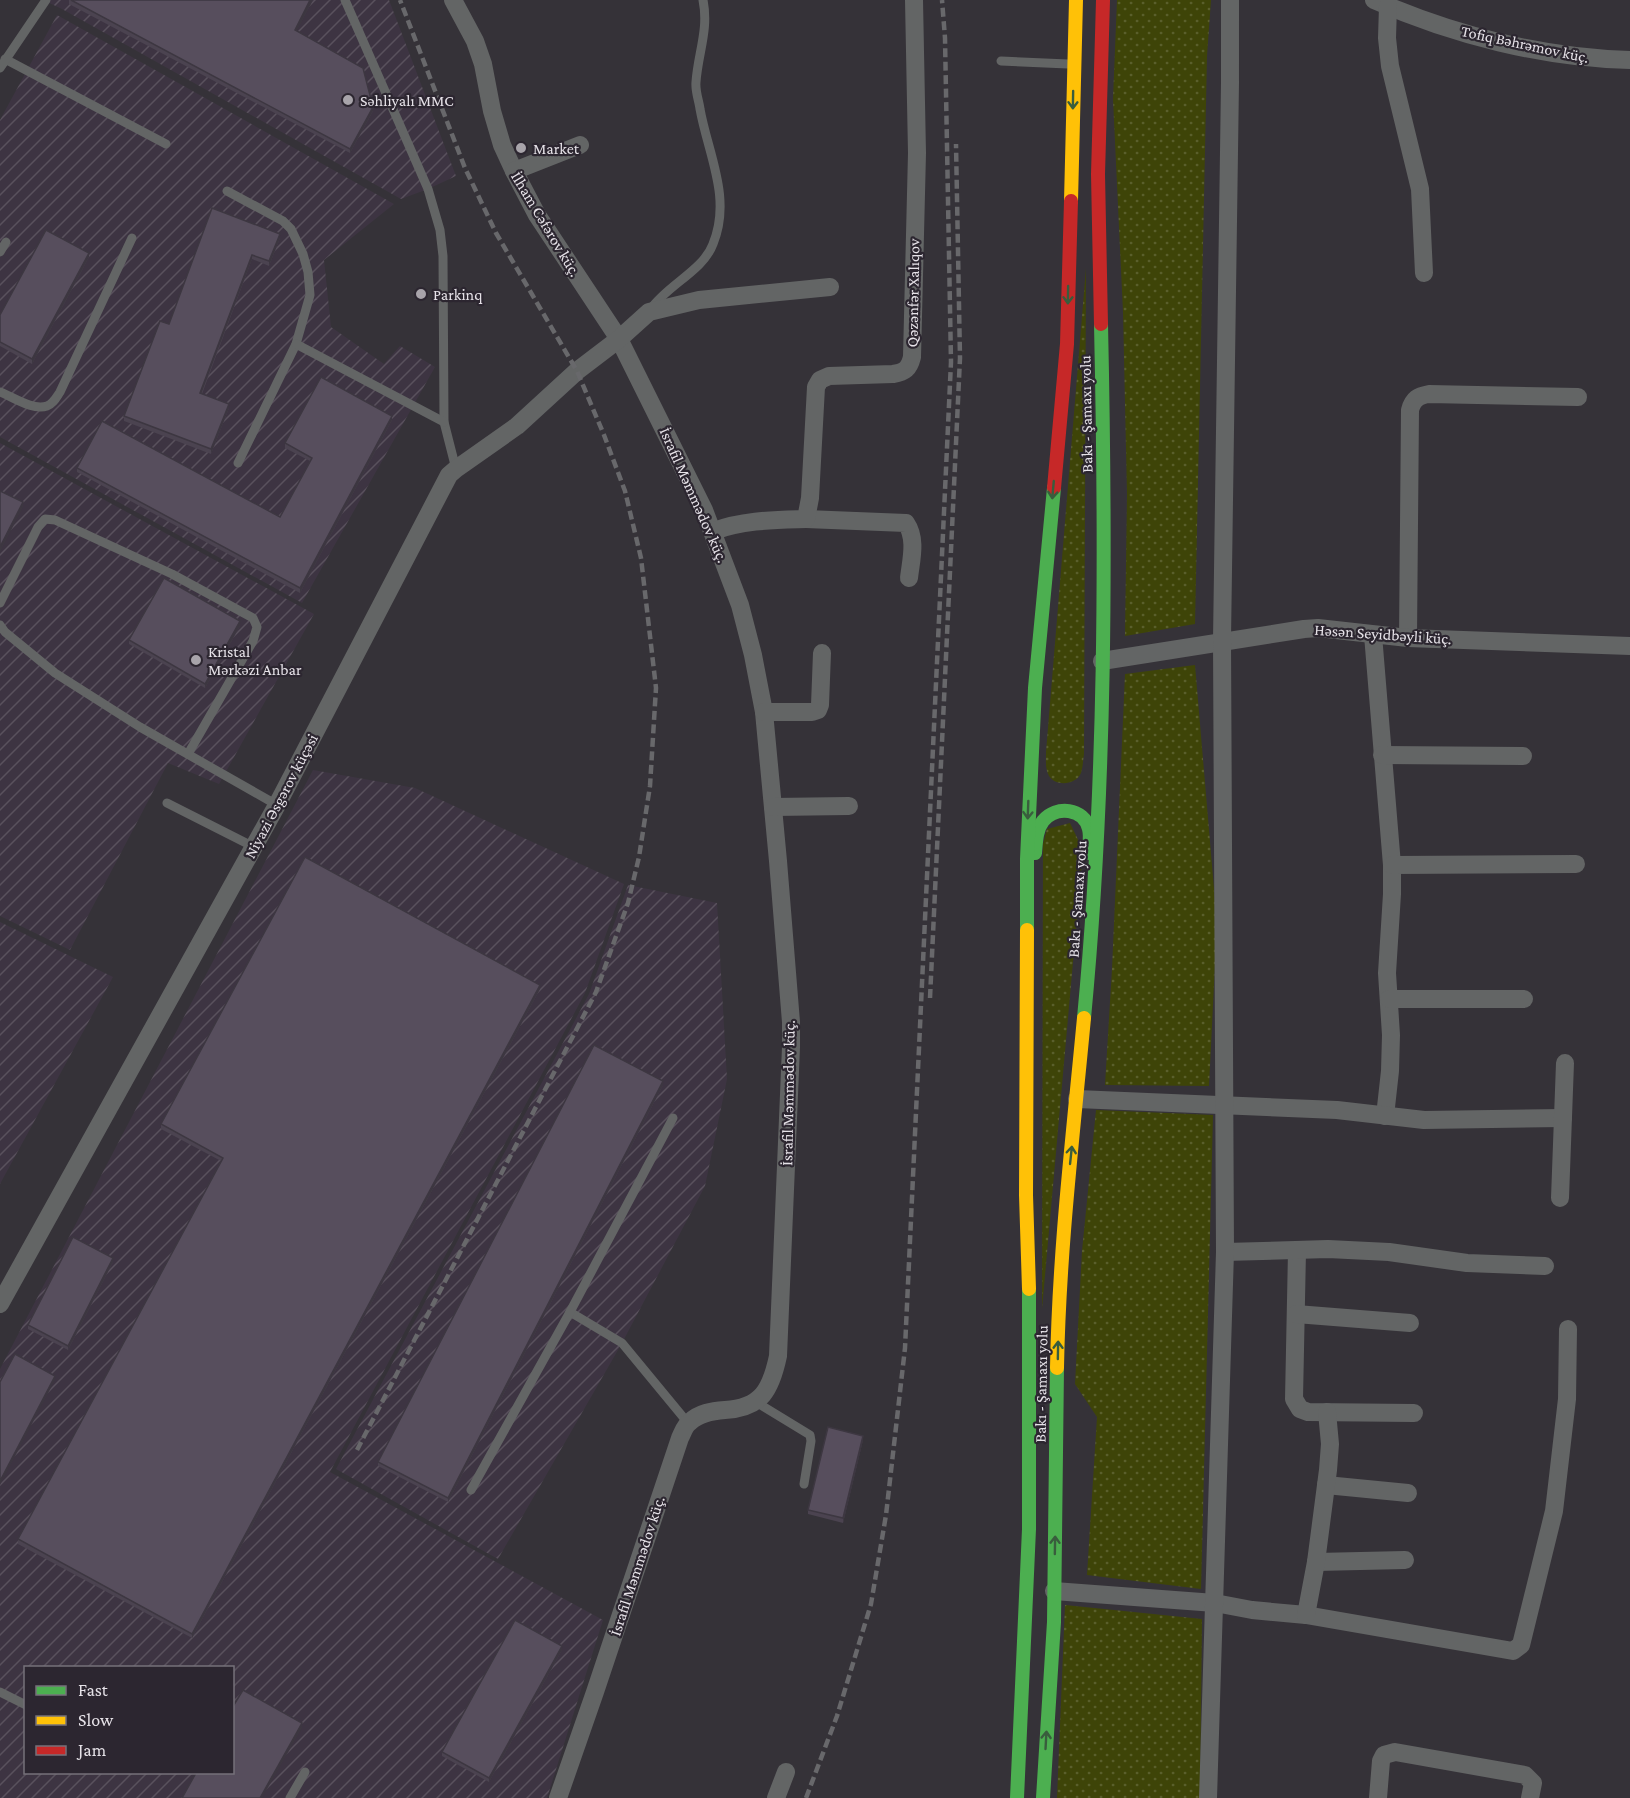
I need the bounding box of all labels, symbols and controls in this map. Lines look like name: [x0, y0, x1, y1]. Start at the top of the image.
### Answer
street label: Tofiq Bəhrəmov küç.: [1459, 22, 1590, 67]
one-way arrow: [1067, 90, 1078, 110]
place label: Səhliyalı MMC: [360, 92, 454, 110]
marker: Səhliyalı MMC: [341, 93, 355, 107]
place label: Market: [533, 140, 580, 157]
marker: Market: [514, 141, 528, 155]
street label: İlham Cəfərov küç.: [507, 169, 584, 280]
street label: Qəzənfər Xalıqov: [904, 238, 923, 348]
one-way arrow: [1062, 285, 1074, 305]
place label: Parkinq: [433, 286, 483, 304]
marker: Parkinq: [414, 287, 428, 301]
street label: Bakı - Şamaxı yolu: [1076, 355, 1097, 473]
street label: İsrafil Məmmədov küç.: [656, 425, 731, 566]
one-way arrow: [1047, 479, 1058, 499]
street label: Həsən Seyidbəyli küç.: [1314, 621, 1452, 648]
place label: Kristal Mərkəzi Anbar: [208, 643, 302, 678]
marker: Kristal Mərkəzi Anbar: [189, 653, 203, 667]
street label: Niyazi Əsgərov küçəsi: [241, 731, 322, 862]
one-way arrow: [1023, 799, 1034, 819]
street label: Bakı - Şamaxı yolu: [1064, 839, 1091, 958]
street label: İsrafil Məmmədov küç.: [778, 1020, 799, 1166]
one-way arrow: [1066, 1146, 1077, 1166]
street label: Bakı - Şamaxı yolu: [1031, 1325, 1052, 1443]
one-way arrow: [1052, 1340, 1064, 1360]
street label: İsrafil Məmmədov küç.: [606, 1494, 669, 1638]
one-way arrow: [1049, 1535, 1060, 1555]
legend: [24, 1666, 234, 1774]
text: Fast: [78, 1680, 109, 1700]
text: Slow: [78, 1710, 114, 1730]
one-way arrow: [1041, 1730, 1052, 1750]
text: Jam: [76, 1740, 107, 1760]

